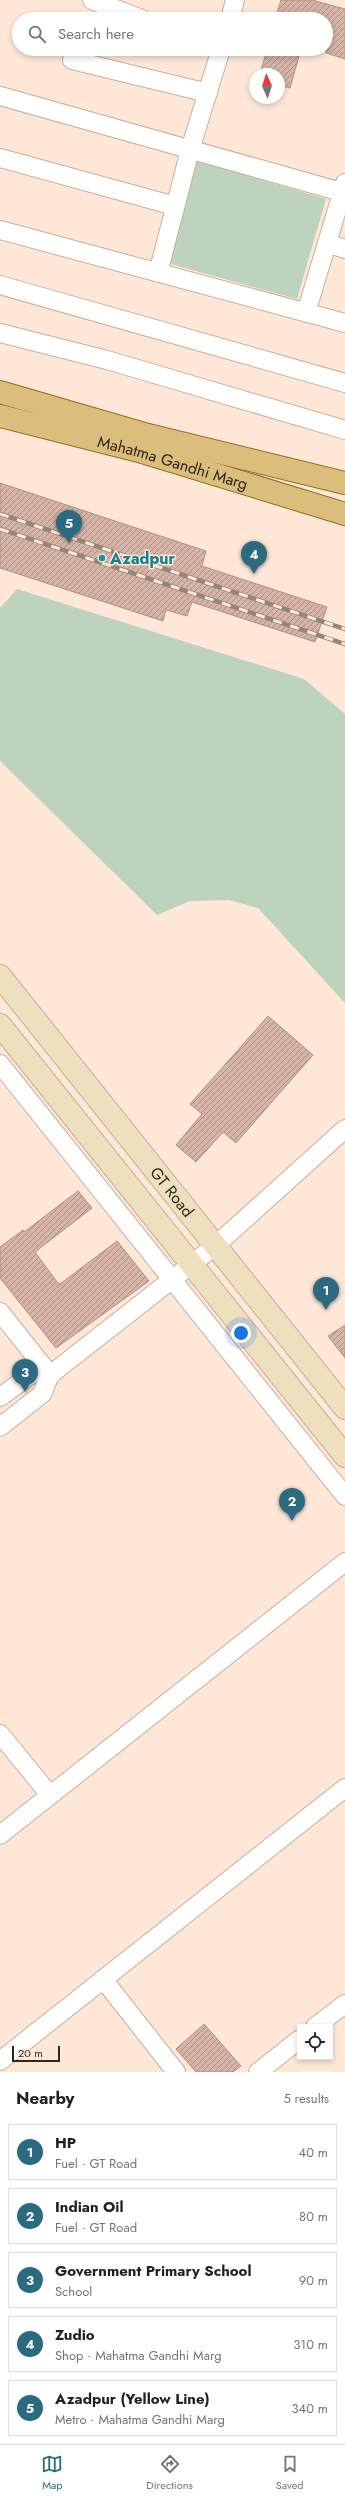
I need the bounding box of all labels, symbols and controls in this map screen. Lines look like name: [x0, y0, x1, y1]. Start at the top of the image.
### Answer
search box: [12, 12, 333, 56]
icon: search: [26, 23, 48, 45]
text: Search here: [58, 23, 134, 45]
north arrow: [249, 68, 285, 104]
street label: Mahatma Gandhi Marg: [95, 430, 251, 495]
pin: 5: [56, 510, 82, 543]
pin: 4: [241, 541, 267, 574]
place label: Azadpur: [109, 547, 175, 570]
marker: Azadpur: [97, 553, 107, 563]
street label: GT Road: [145, 1162, 200, 1222]
pin: 1: [313, 1277, 339, 1310]
your location: [231, 1323, 251, 1343]
pin: 3: [12, 1359, 38, 1392]
pin: 2: [279, 1488, 305, 1521]
map controls: [297, 2024, 333, 2060]
button: locate: [297, 2024, 333, 2060]
scale bar: [12, 2044, 60, 2063]
text: 20 m: [18, 2045, 43, 2061]
text: Nearby: [16, 2086, 74, 2110]
text: 5 results: [283, 2089, 329, 2108]
text: HP: [55, 2132, 76, 2154]
text: 1: [27, 2143, 33, 2162]
text: 40 m: [299, 2143, 328, 2162]
text: Fuel · GT Road: [55, 2154, 137, 2173]
text: Indian Oil: [55, 2196, 124, 2218]
text: 2: [26, 2207, 34, 2226]
text: 80 m: [299, 2207, 328, 2226]
text: Fuel · GT Road: [55, 2218, 137, 2237]
text: Government Primary School: [55, 2260, 251, 2282]
text: 3: [26, 2271, 34, 2290]
text: 90 m: [299, 2271, 328, 2290]
text: School: [55, 2282, 92, 2301]
text: Zudio: [55, 2324, 95, 2346]
text: 4: [25, 2335, 35, 2354]
text: 310 m: [293, 2335, 328, 2354]
text: Shop · Mahatma Gandhi Marg: [55, 2346, 222, 2365]
text: Azadpur (Yellow Line): [55, 2388, 210, 2410]
text: 5: [26, 2399, 34, 2418]
text: 340 m: [291, 2399, 328, 2418]
text: Metro · Mahatma Gandhi Marg: [55, 2410, 225, 2429]
tab: Map: [41, 2453, 63, 2493]
tab: Directions: [146, 2453, 193, 2493]
tab: Saved: [276, 2453, 304, 2493]

